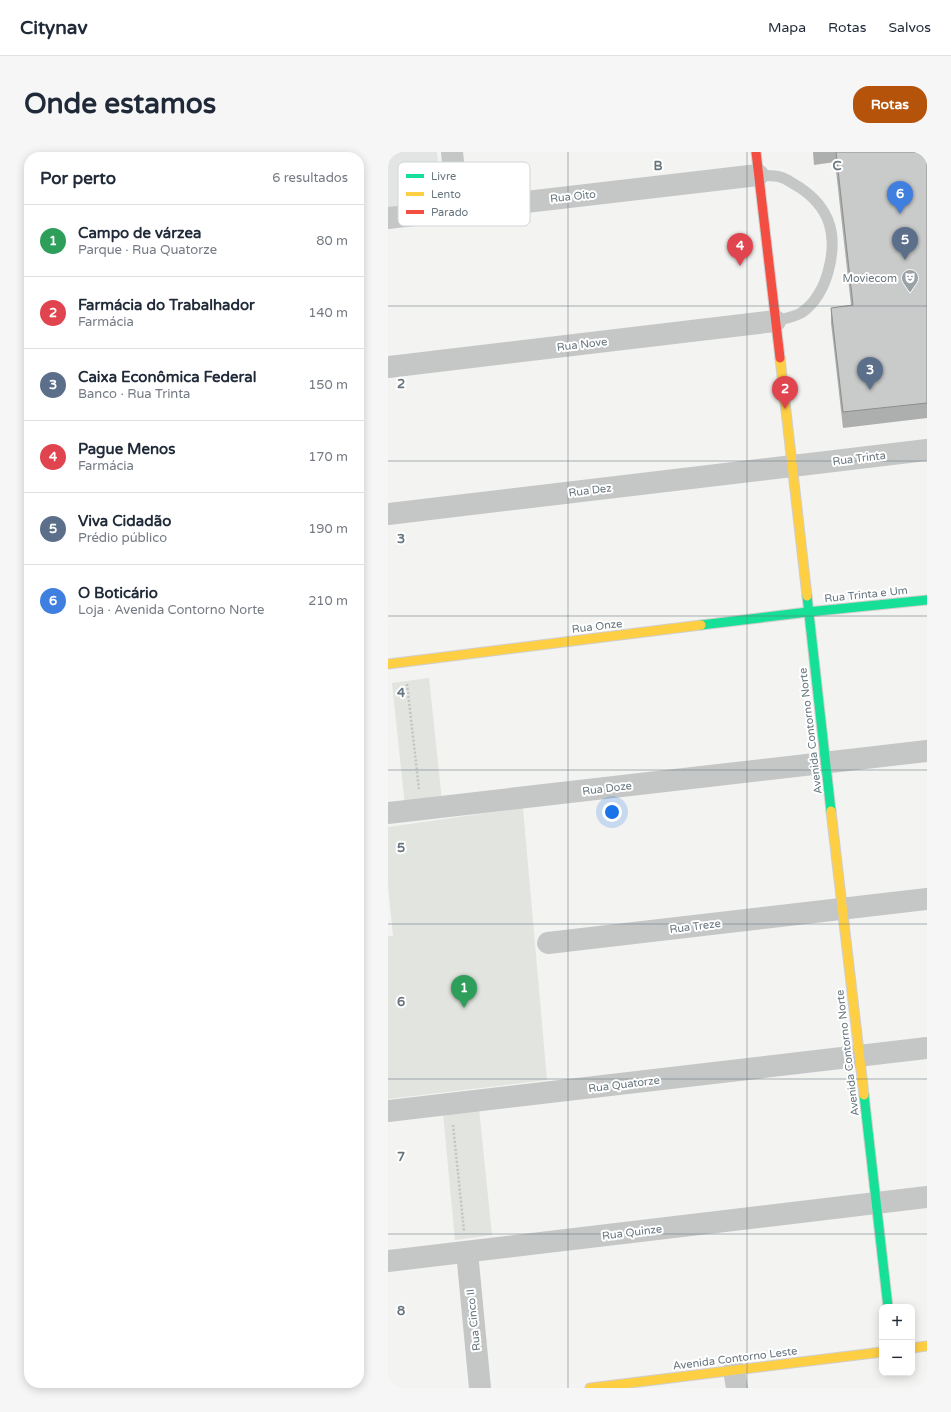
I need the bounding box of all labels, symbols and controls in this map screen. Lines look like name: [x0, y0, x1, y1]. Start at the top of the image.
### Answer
text: Citynav: [20, 17, 87, 39]
text: Mapa: [768, 19, 806, 36]
text: Rotas: [828, 19, 866, 36]
text: Salvos: [888, 19, 931, 36]
button: Rotas: [853, 86, 927, 123]
text: Onde estamos: [24, 87, 216, 121]
text: B: [653, 158, 663, 174]
text: C: [832, 158, 842, 174]
legend: [398, 162, 530, 226]
text: Por perto: [40, 168, 116, 189]
text: 6 resultados: [272, 170, 348, 186]
text: Livre: [431, 170, 456, 183]
pin: 6: [887, 181, 913, 214]
text: Lento: [431, 188, 461, 201]
street label: Rua Oito: [550, 188, 597, 205]
text: Parado: [431, 206, 469, 219]
text: Campo de várzea: [78, 224, 201, 242]
pin: 5: [892, 227, 918, 260]
text: 1: [49, 233, 57, 249]
text: 80 m: [316, 233, 348, 249]
pin: 4: [727, 233, 753, 266]
text: Parque · Rua Quatorze: [78, 242, 217, 258]
theatre icon: Moviecom: [900, 268, 920, 293]
place label: Moviecom: [843, 272, 897, 285]
text: Farmácia do Trabalhador: [78, 296, 255, 314]
text: 2: [49, 305, 57, 321]
text: 140 m: [308, 305, 348, 321]
text: Farmácia: [78, 314, 134, 330]
street label: Rua Nove: [556, 335, 608, 354]
pin: 3: [857, 357, 883, 390]
text: Caixa Econômica Federal: [78, 368, 256, 386]
text: 2: [397, 376, 405, 392]
pin: 2: [772, 376, 798, 409]
text: 3: [49, 377, 57, 393]
text: 150 m: [308, 377, 348, 393]
text: Banco · Rua Trinta: [78, 386, 190, 402]
text: Pague Menos: [78, 440, 175, 458]
text: 4: [49, 449, 57, 465]
text: 170 m: [308, 449, 348, 465]
street label: Rua Trinta: [832, 449, 886, 468]
text: Farmácia: [78, 458, 134, 474]
street label: Rua Dez: [568, 481, 613, 500]
text: Viva Cidadão: [78, 512, 171, 530]
text: 5: [49, 521, 57, 537]
text: 190 m: [308, 521, 348, 537]
text: Prédio público: [78, 530, 167, 546]
text: 3: [397, 531, 405, 547]
text: O Boticário: [78, 584, 158, 602]
street label: Rua Trinta e Um: [824, 584, 908, 605]
text: 6: [49, 593, 57, 609]
text: 210 m: [308, 593, 348, 609]
text: Loja · Avenida Contorno Norte: [78, 602, 264, 618]
street label: Rua Onze: [571, 617, 623, 636]
street label: Avenida Contorno Norte: [796, 667, 825, 795]
text: 4: [397, 685, 406, 701]
street label: Rua Doze: [581, 779, 633, 798]
your location: [602, 802, 622, 822]
text: 5: [397, 840, 405, 856]
street label: Rua Treze: [669, 917, 721, 936]
pin: 1: [451, 975, 477, 1008]
street label: Avenida Contorno Norte: [833, 989, 862, 1117]
text: 6: [397, 994, 405, 1010]
street label: Rua Quatorze: [588, 1074, 661, 1095]
text: 7: [397, 1149, 405, 1165]
street label: Rua Quinze: [601, 1222, 663, 1243]
street label: Rua Cinco II: [464, 1288, 483, 1352]
text: 8: [397, 1303, 405, 1319]
map controls: [879, 1304, 915, 1376]
button: +: [879, 1304, 915, 1340]
button: −: [879, 1340, 915, 1376]
street label: Avenida Contorno Leste: [672, 1344, 798, 1373]

